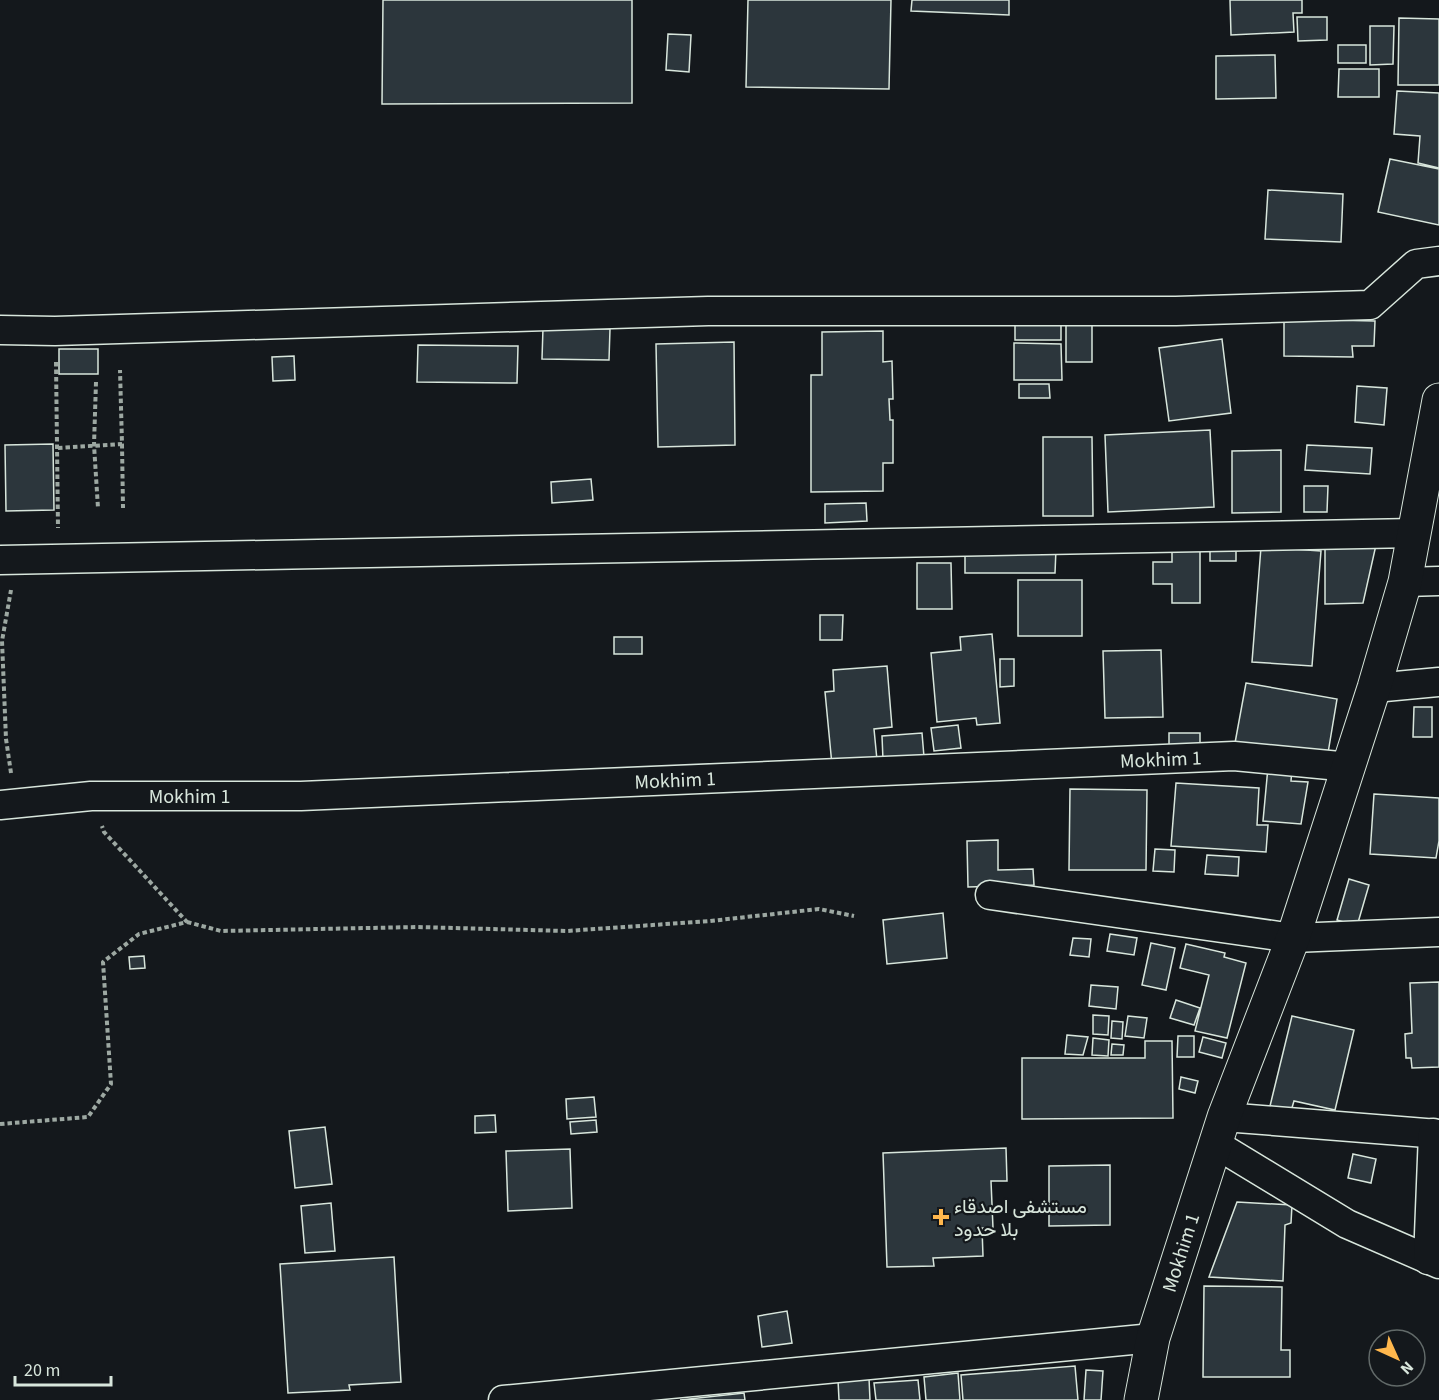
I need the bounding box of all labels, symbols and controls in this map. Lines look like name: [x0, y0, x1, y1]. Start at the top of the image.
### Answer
street label: Mokhim 1: [1119, 744, 1202, 776]
street label: Mokhim 1: [634, 765, 717, 797]
street label: Mokhim 1: [149, 783, 230, 811]
place label: مستشفى اصدقاء بلا حدود: [954, 1193, 1087, 1244]
marker: مستشفى اصدقاء بلا حدود: [932, 1208, 950, 1226]
street label: Mokhim 1: [1156, 1210, 1207, 1296]
north arrow: [1367, 1328, 1427, 1388]
scale bar: [15, 1349, 111, 1387]
text: N: [1395, 1356, 1418, 1379]
text: 20 m: [24, 1358, 60, 1383]

